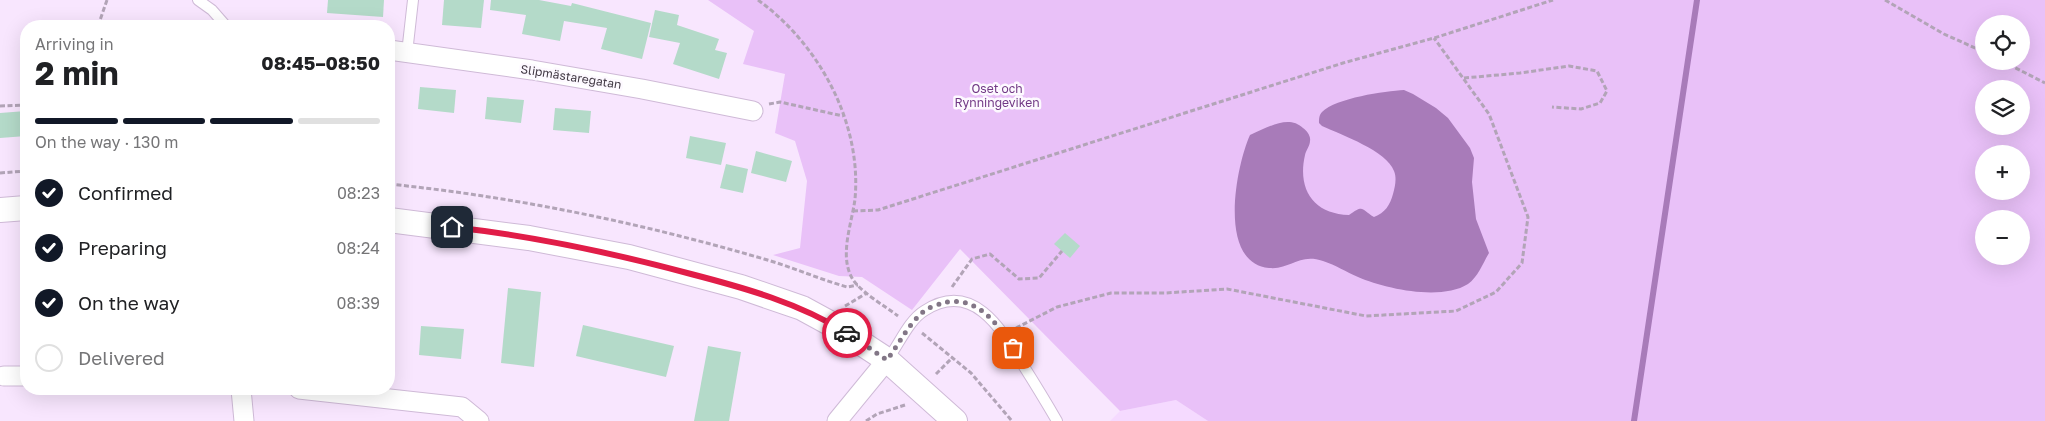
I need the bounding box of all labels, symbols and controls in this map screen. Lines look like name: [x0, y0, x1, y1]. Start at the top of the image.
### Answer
map controls: [1975, 15, 2030, 265]
button: locate: [1975, 15, 2030, 70]
text: Arriving in: [35, 34, 114, 54]
text: 08:45–08:50: [261, 51, 380, 74]
text: 2 min: [35, 54, 119, 92]
street label: Slipmästaregatan: [520, 61, 623, 92]
button: layers: [1975, 80, 2030, 135]
park label: Oset och Rynningeviken: [954, 81, 1040, 110]
text: On the way · 130 m: [35, 132, 179, 152]
button: +: [1975, 145, 2030, 200]
icon: check: [35, 179, 63, 207]
text: Confirmed: [78, 181, 173, 204]
text: 08:23: [337, 183, 380, 203]
pin: [431, 206, 473, 248]
button: −: [1975, 210, 2030, 265]
icon: home: [438, 213, 466, 241]
icon: check: [35, 234, 63, 262]
text: Preparing: [78, 236, 167, 259]
text: 08:24: [336, 238, 380, 258]
icon: check: [35, 289, 63, 317]
text: On the way: [78, 291, 180, 314]
text: 08:39: [336, 293, 380, 313]
courier: [822, 308, 872, 358]
icon: car: [833, 319, 861, 347]
pin: [992, 327, 1034, 369]
icon: bag: [999, 334, 1027, 362]
text: Delivered: [78, 346, 165, 369]

